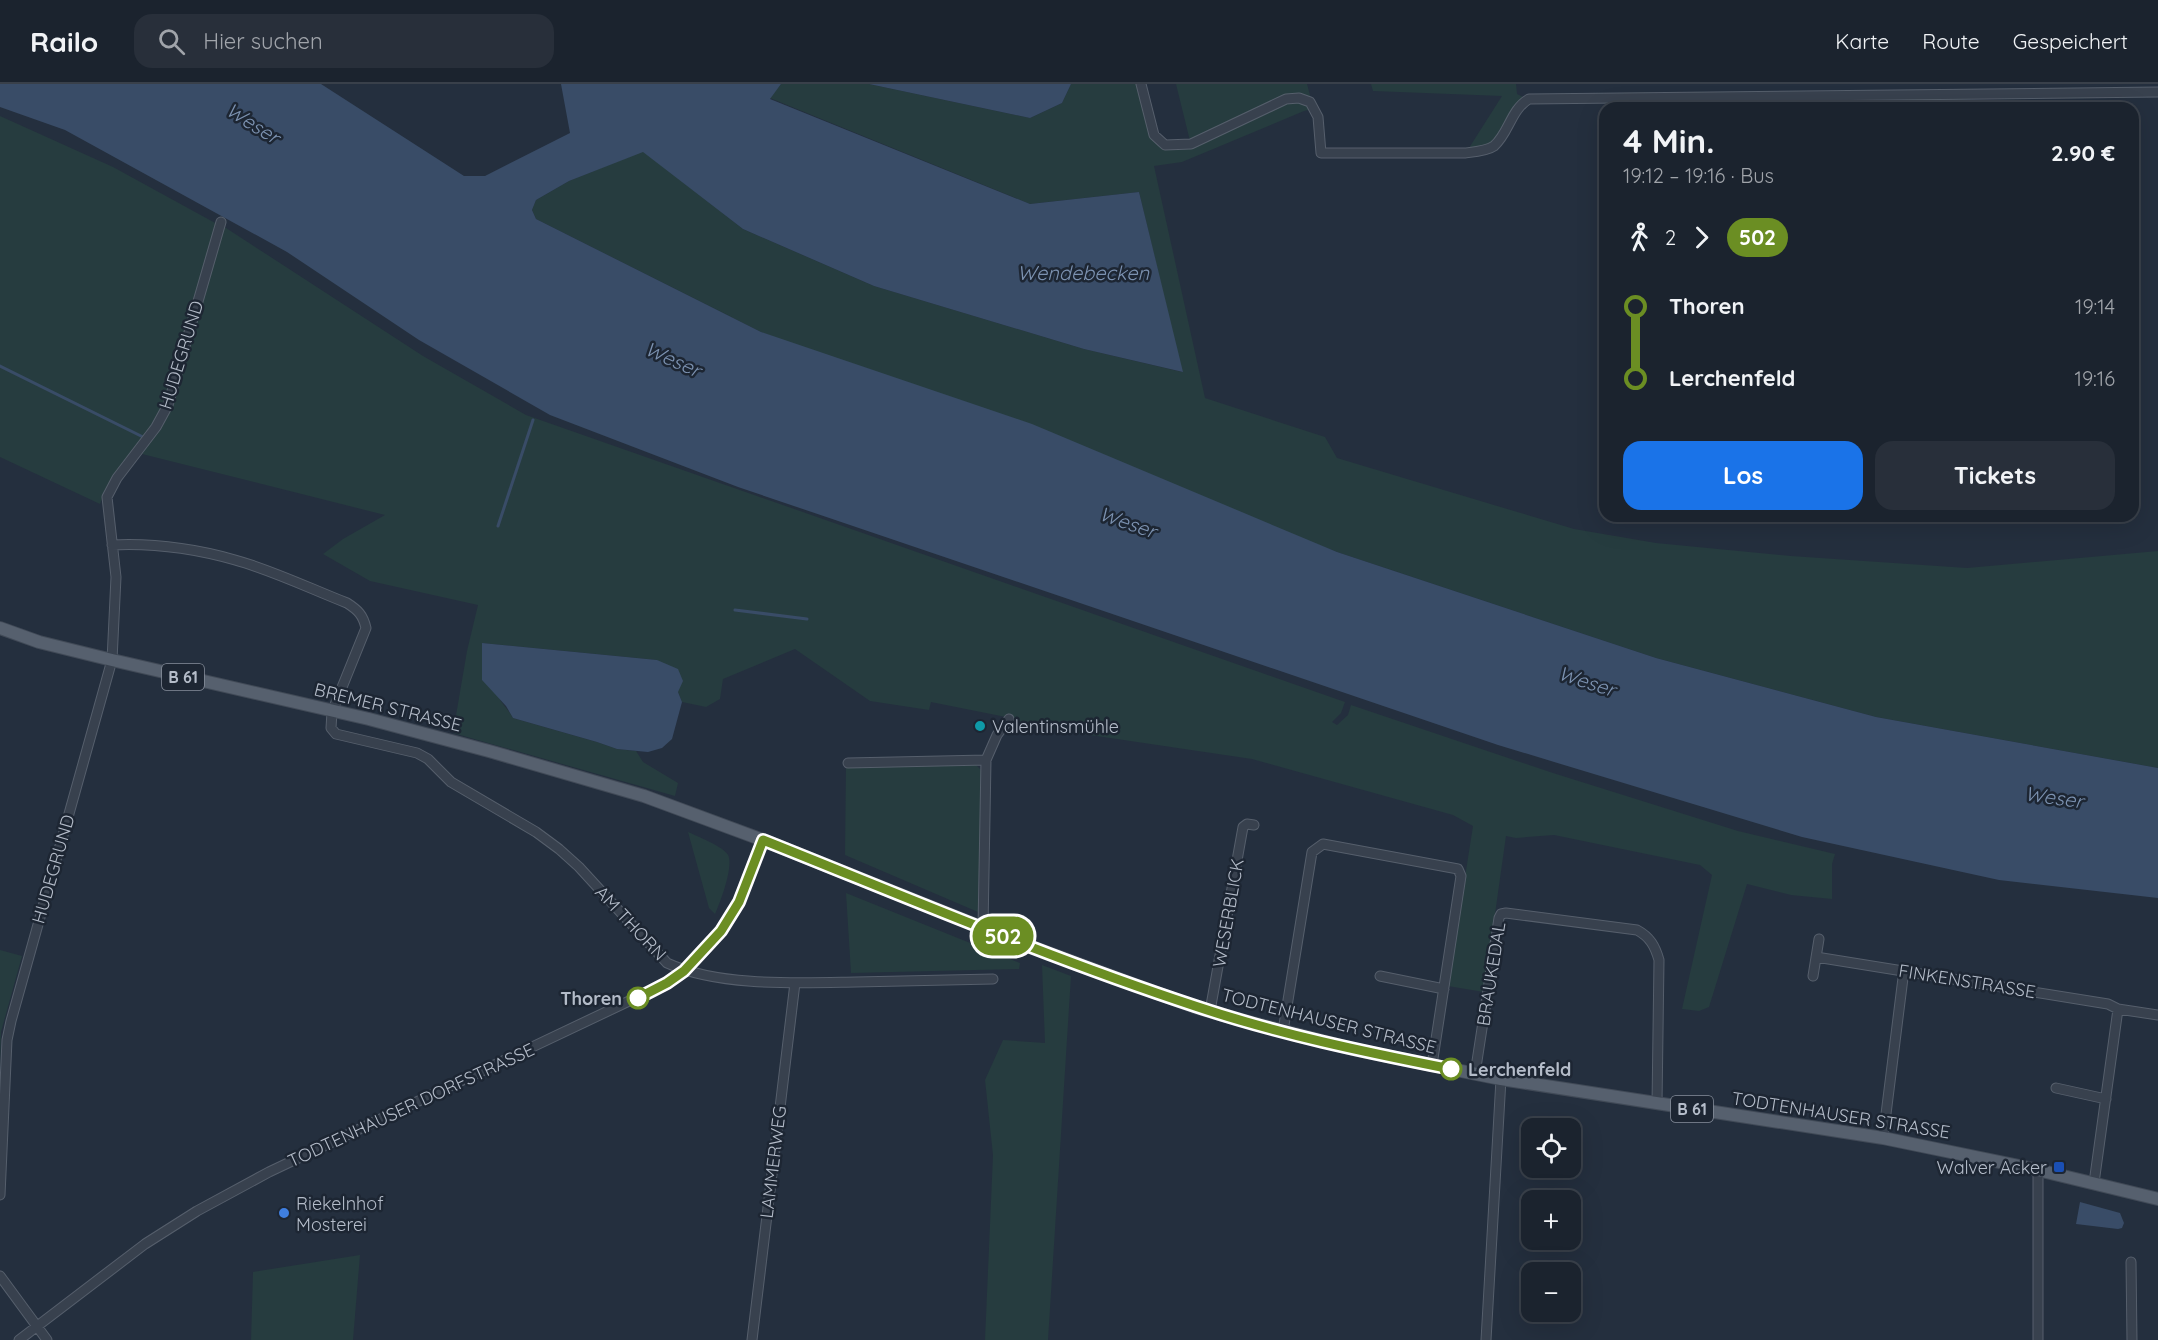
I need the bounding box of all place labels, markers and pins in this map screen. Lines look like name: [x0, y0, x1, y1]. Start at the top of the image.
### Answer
place label: Valentinsmühle: [992, 715, 1119, 738]
marker: Valentinsmühle: [973, 719, 987, 733]
place label: Thoren: [560, 987, 622, 1010]
marker: Thoren: [627, 987, 649, 1009]
marker: Lerchenfeld: [1440, 1058, 1462, 1080]
place label: Lerchenfeld: [1468, 1058, 1571, 1081]
place label: Walver Acker: [1936, 1156, 2047, 1179]
marker: Walver Acker: [2052, 1160, 2066, 1174]
place label: Riekelnhof Mosterei: [296, 1192, 384, 1236]
marker: Riekelnhof Mosterei: [277, 1206, 291, 1220]

